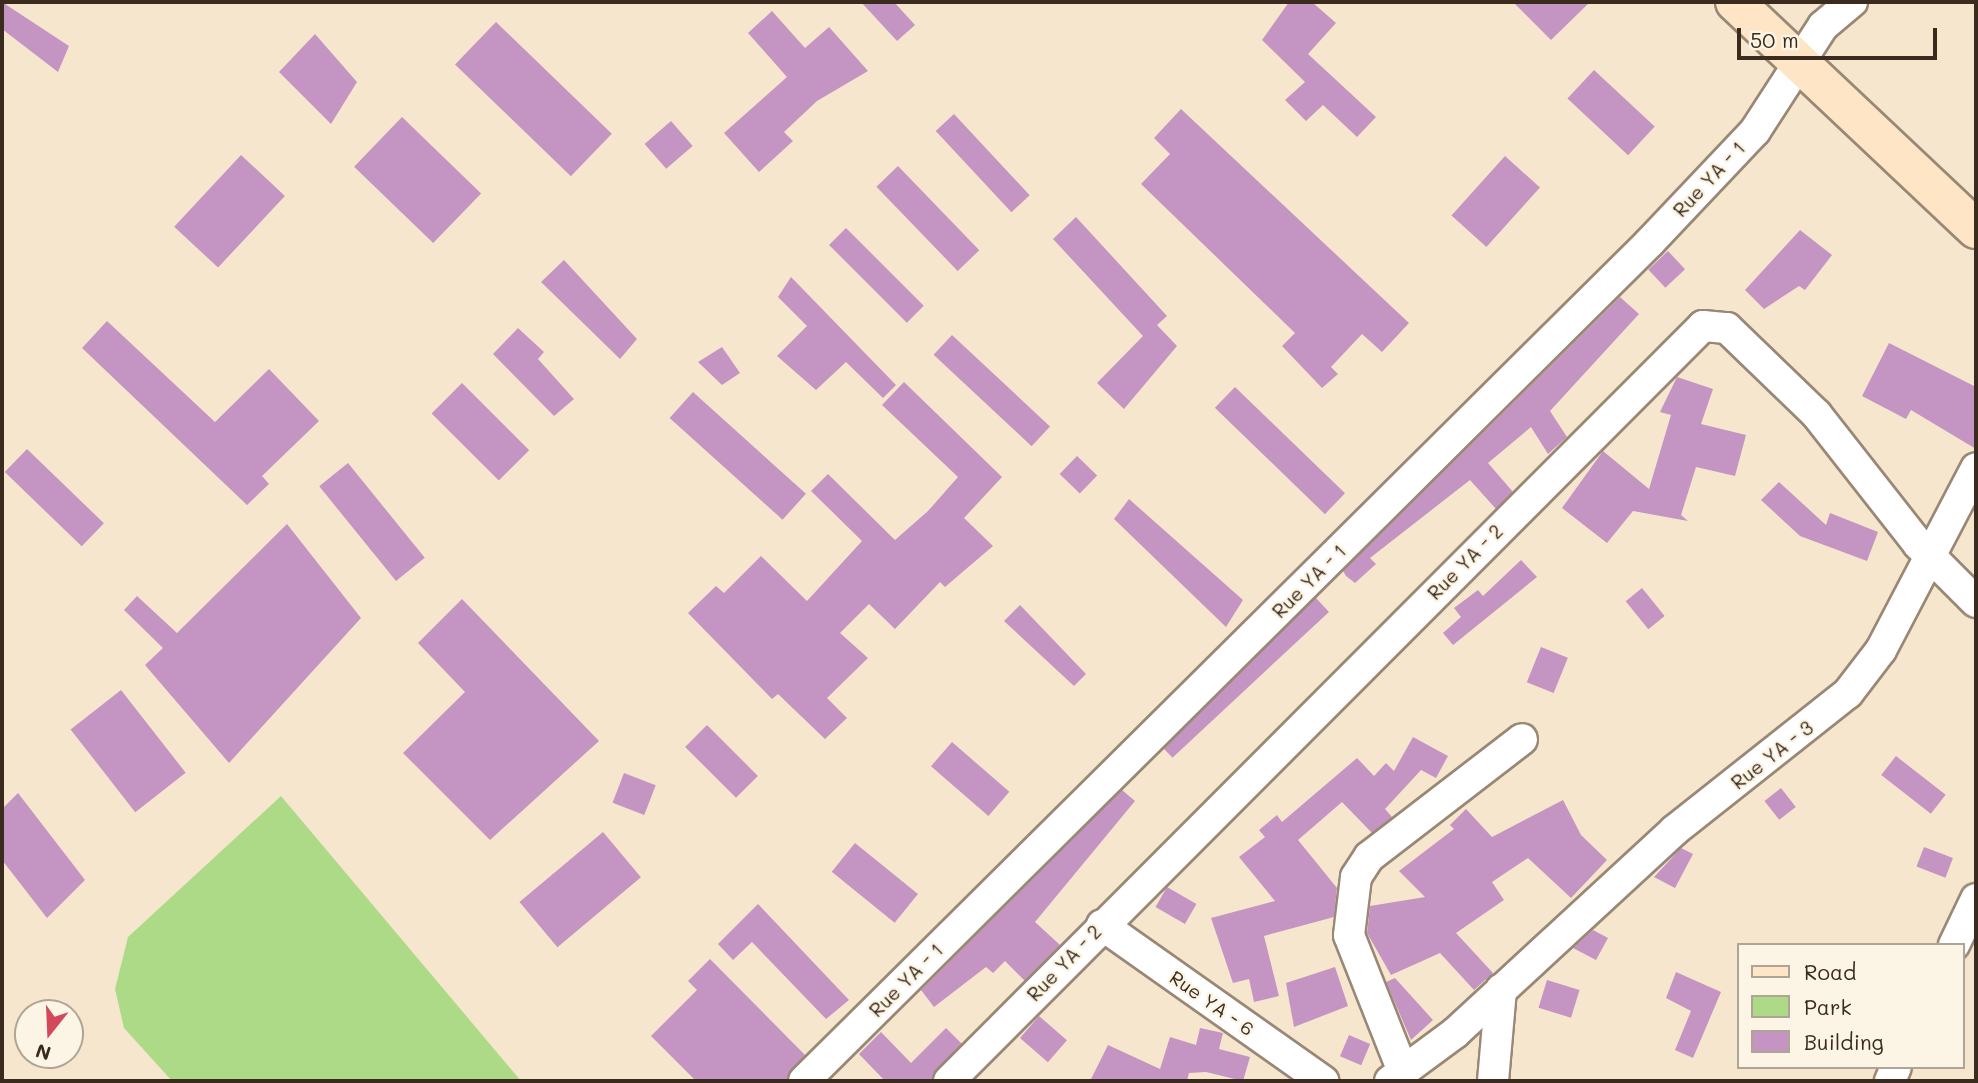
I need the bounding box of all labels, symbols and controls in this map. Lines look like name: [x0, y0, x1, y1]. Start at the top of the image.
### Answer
scale bar: [1740, 14, 1940, 58]
text: 50 m: [1750, 26, 1799, 53]
street label: Rue YA - 1: [1668, 137, 1750, 221]
street label: Rue YA - 2: [1423, 520, 1507, 604]
street label: Rue YA - 1: [1267, 539, 1351, 623]
street label: Rue YA - 3: [1727, 716, 1817, 794]
street label: Rue YA - 2: [1022, 920, 1106, 1006]
street label: Rue YA - 1: [864, 938, 948, 1022]
legend: [1736, 943, 1964, 1069]
text: Road: [1804, 958, 1856, 985]
street label: Rue YA - 6: [1165, 966, 1259, 1040]
text: Park: [1804, 993, 1852, 1020]
north arrow: [14, 999, 84, 1069]
text: Building: [1804, 1028, 1884, 1055]
text: N: [32, 1038, 54, 1067]

